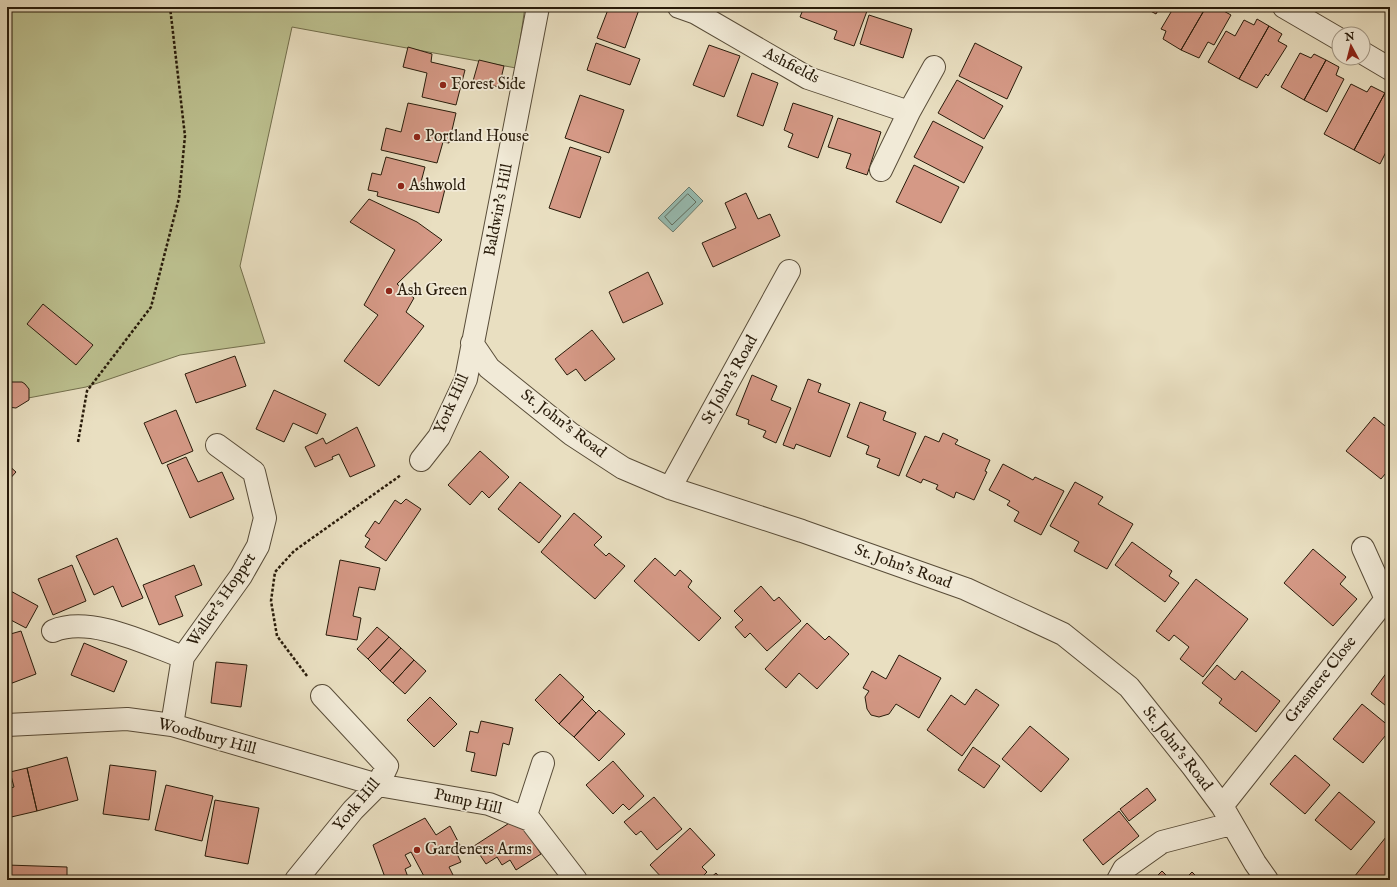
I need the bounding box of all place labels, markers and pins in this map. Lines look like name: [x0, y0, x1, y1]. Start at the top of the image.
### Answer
place label: Forest Side: [451, 75, 526, 95]
marker: Forest Side: [438, 80, 448, 90]
place label: Portland House: [425, 127, 529, 147]
marker: Portland House: [412, 132, 422, 142]
place label: Ashwold: [408, 176, 466, 196]
marker: Ashwold: [396, 181, 406, 191]
place label: Ash Green: [396, 281, 468, 301]
marker: Ash Green: [384, 286, 394, 296]
place label: Gardeners Arms: [425, 840, 532, 860]
marker: Gardeners Arms: [412, 845, 422, 855]

